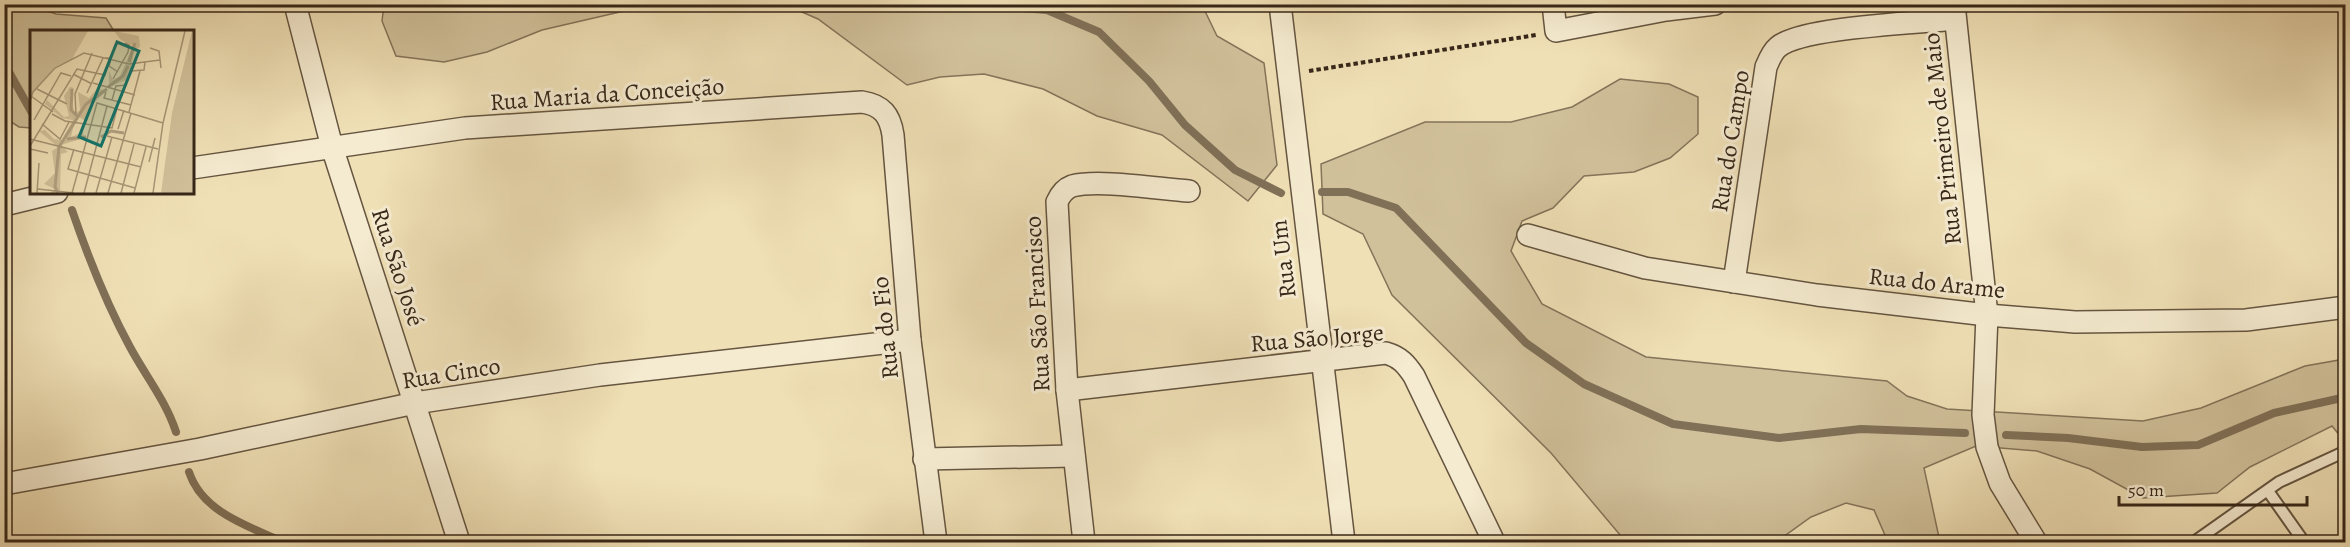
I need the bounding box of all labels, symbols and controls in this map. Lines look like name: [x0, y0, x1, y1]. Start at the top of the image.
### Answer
inset map: [30, 30, 194, 194]
street label: Rua Primeiro de Maio: [1915, 31, 1969, 247]
street label: Rua do Campo: [1703, 68, 1757, 214]
street label: Rua Maria da Conceição: [489, 70, 725, 118]
street label: Rua São José: [364, 204, 432, 330]
street label: Rua São Francisco: [1016, 215, 1058, 393]
street label: Rua Um: [1262, 218, 1304, 300]
street label: Rua do Arame: [1867, 260, 2007, 306]
street label: Rua do Fio: [864, 275, 906, 381]
street label: Rua São Jorge: [1249, 316, 1385, 360]
street label: Rua Cinco: [400, 349, 502, 397]
scale bar: [2119, 469, 2306, 507]
text: 50 m: [2128, 478, 2164, 502]

